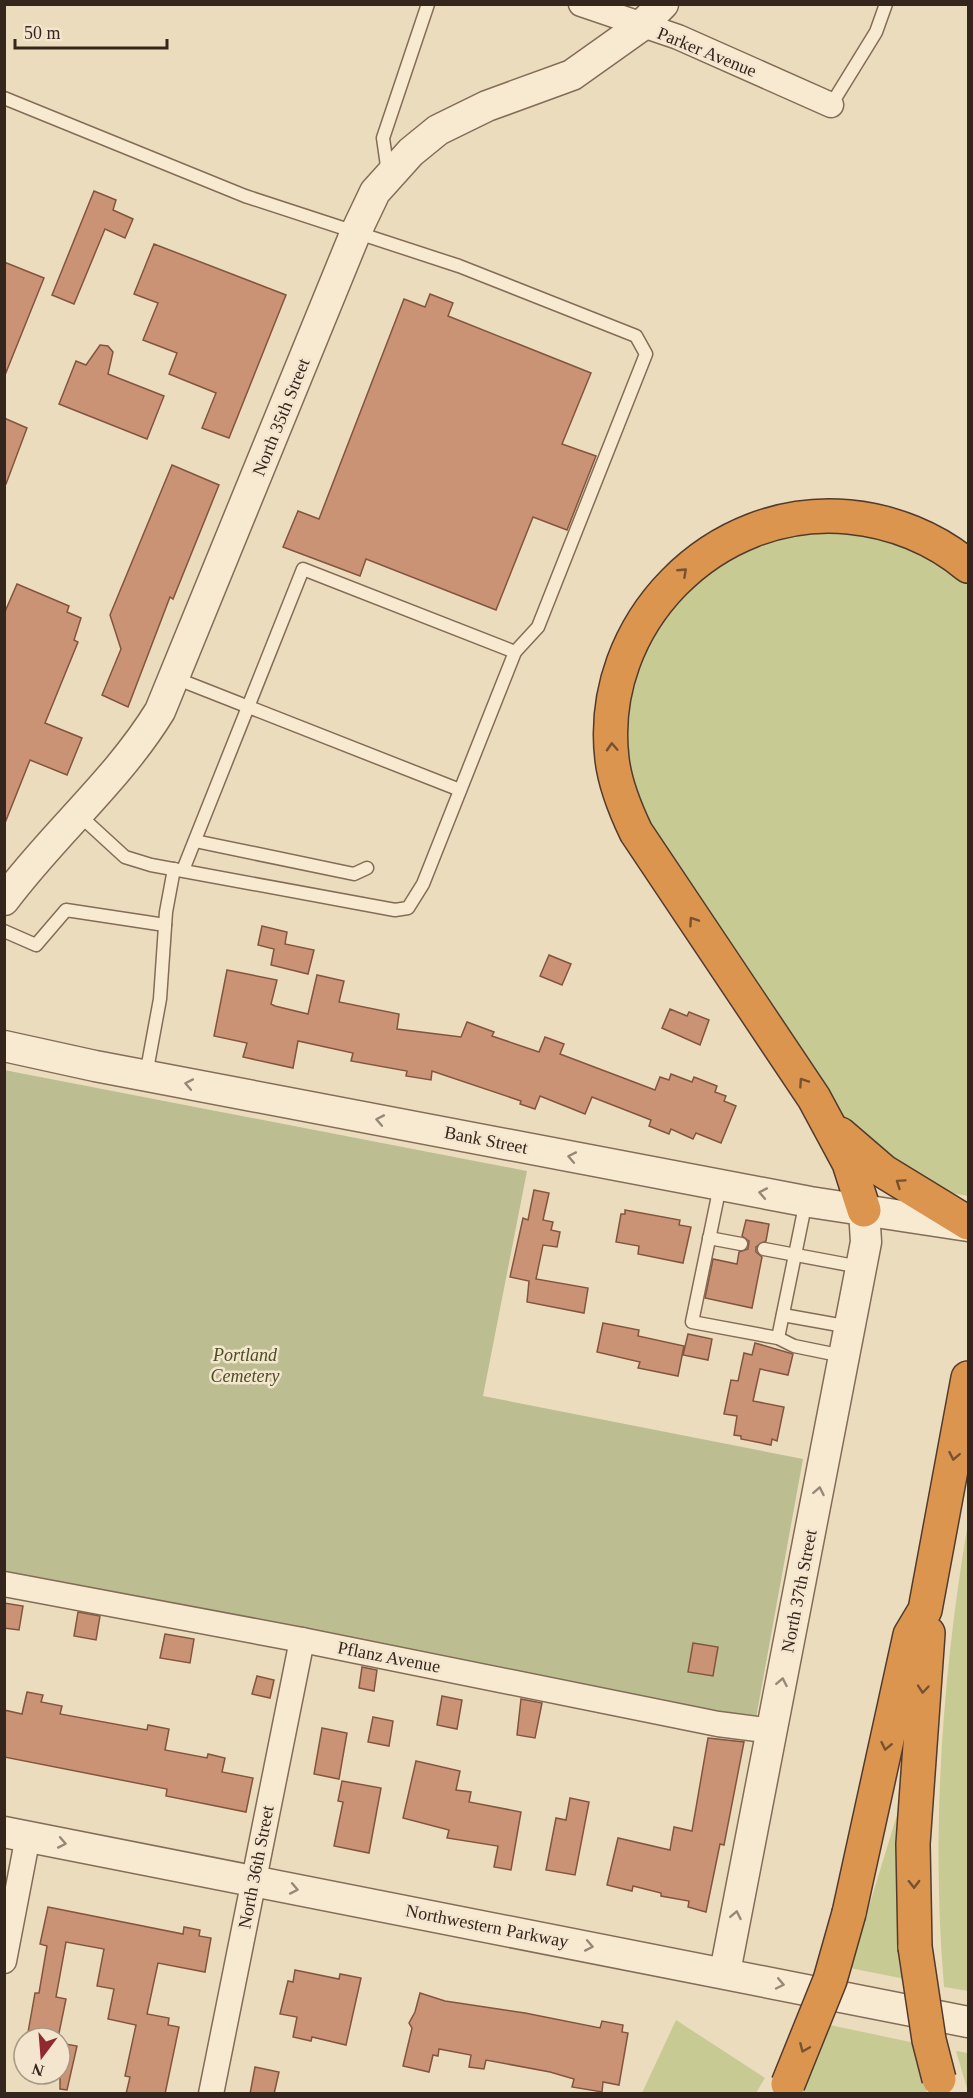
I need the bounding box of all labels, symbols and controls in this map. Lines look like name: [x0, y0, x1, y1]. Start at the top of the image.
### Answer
scale bar: [15, 12, 166, 50]
text: 50 m: [24, 23, 61, 43]
street label: Parker Avenue: [655, 23, 759, 81]
street label: North 35th Street: [248, 355, 314, 479]
one-way arrow: [676, 569, 687, 580]
one-way arrow: [605, 742, 618, 751]
one-way arrow: [689, 916, 700, 927]
one-way arrow: [184, 1078, 194, 1091]
one-way arrow: [799, 1078, 810, 1089]
one-way arrow: [375, 1114, 385, 1127]
street label: Bank Street: [443, 1122, 529, 1158]
one-way arrow: [567, 1151, 576, 1163]
one-way arrow: [896, 1179, 907, 1190]
one-way arrow: [759, 1187, 769, 1200]
park label: Portland Cemetery: [211, 1345, 279, 1386]
one-way arrow: [948, 1451, 961, 1461]
one-way arrow: [812, 1486, 825, 1496]
street label: North 37th Street: [777, 1528, 821, 1654]
street label: Pflanz Avenue: [336, 1637, 442, 1677]
one-way arrow: [775, 1678, 788, 1688]
one-way arrow: [917, 1685, 930, 1694]
one-way arrow: [880, 1741, 893, 1751]
street label: North 36th Street: [234, 1804, 278, 1930]
one-way arrow: [57, 1836, 67, 1849]
one-way arrow: [908, 1879, 920, 1888]
one-way arrow: [289, 1882, 299, 1895]
street label: Northwestern Parkway: [404, 1900, 570, 1952]
one-way arrow: [729, 1910, 742, 1920]
one-way arrow: [584, 1939, 594, 1952]
one-way arrow: [775, 1977, 785, 1990]
north arrow: [12, 2026, 72, 2086]
one-way arrow: [799, 2042, 811, 2053]
text: N: [30, 2060, 46, 2080]

